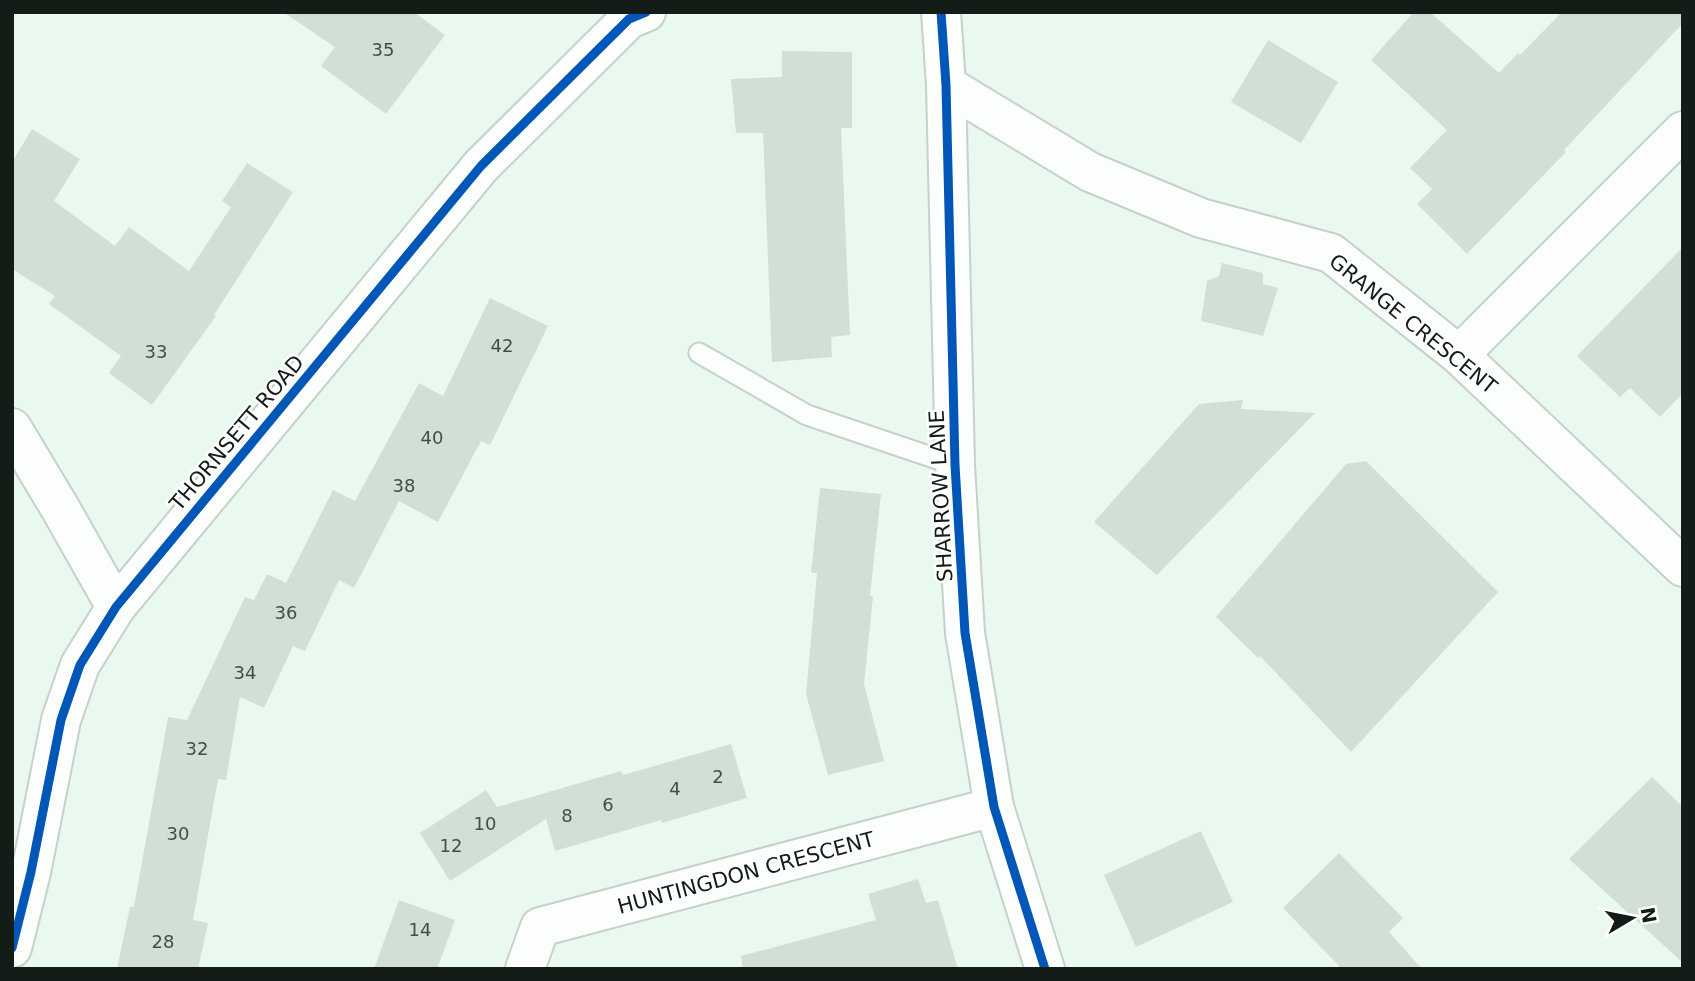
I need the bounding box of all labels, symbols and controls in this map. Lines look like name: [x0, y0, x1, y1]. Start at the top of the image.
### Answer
house number: 35: [372, 39, 394, 60]
street label: GRANGE CRESCENT: [1324, 249, 1502, 399]
house number: 42: [491, 335, 513, 356]
house number: 33: [145, 341, 167, 362]
street label: THORNSETT ROAD: [164, 350, 309, 516]
street label: SHARROW LANE: [925, 409, 957, 583]
house number: 40: [421, 427, 443, 448]
house number: 38: [393, 475, 415, 496]
house number: 36: [275, 602, 297, 623]
house number: 34: [234, 662, 256, 683]
house number: 32: [186, 738, 208, 759]
house number: 2: [712, 766, 724, 787]
house number: 4: [669, 778, 681, 799]
house number: 6: [602, 794, 614, 815]
house number: 8: [561, 805, 573, 826]
house number: 10: [474, 813, 496, 834]
house number: 30: [167, 823, 189, 844]
street label: HUNTINGDON CRESCENT: [615, 827, 877, 919]
house number: 12: [440, 835, 462, 856]
north arrow: [1597, 883, 1667, 953]
text: N: [1637, 905, 1661, 925]
house number: 14: [409, 919, 431, 940]
house number: 28: [152, 931, 174, 952]

